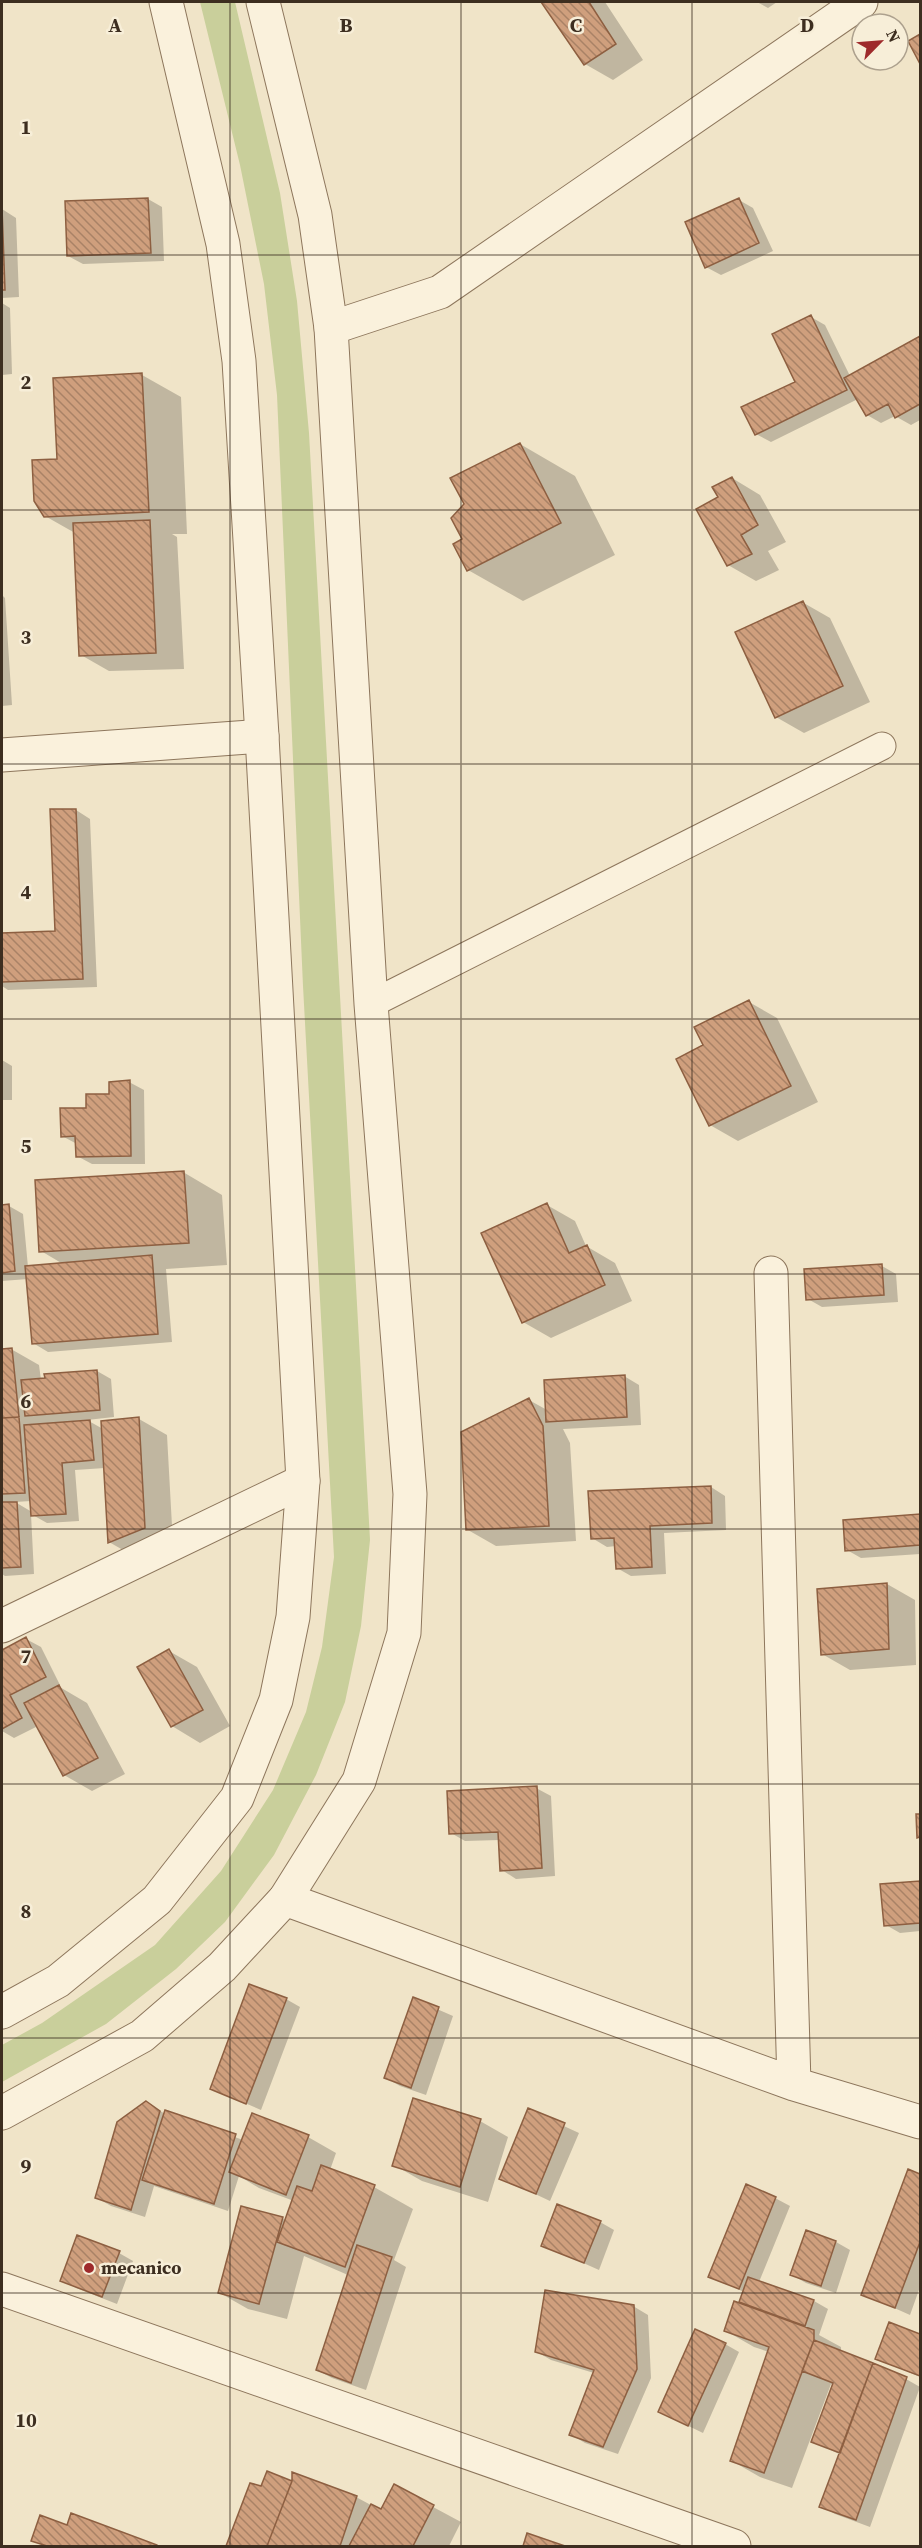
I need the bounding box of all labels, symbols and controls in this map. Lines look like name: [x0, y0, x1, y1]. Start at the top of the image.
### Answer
text: A: [108, 11, 122, 39]
text: B: [339, 11, 353, 39]
text: C: [570, 11, 582, 39]
text: D: [800, 11, 814, 39]
north arrow: [850, 12, 910, 72]
text: N: [881, 26, 906, 46]
text: 1: [21, 113, 31, 141]
text: 2: [21, 368, 32, 396]
text: 3: [21, 623, 32, 651]
text: 4: [21, 878, 32, 906]
text: 5: [21, 1132, 32, 1160]
text: 6: [21, 1387, 32, 1415]
text: 7: [21, 1642, 32, 1670]
text: 8: [21, 1897, 31, 1925]
text: 9: [21, 2152, 32, 2180]
place label: mecanico: [101, 2255, 181, 2280]
marker: mecanico: [82, 2261, 96, 2275]
text: 10: [15, 2406, 37, 2434]

